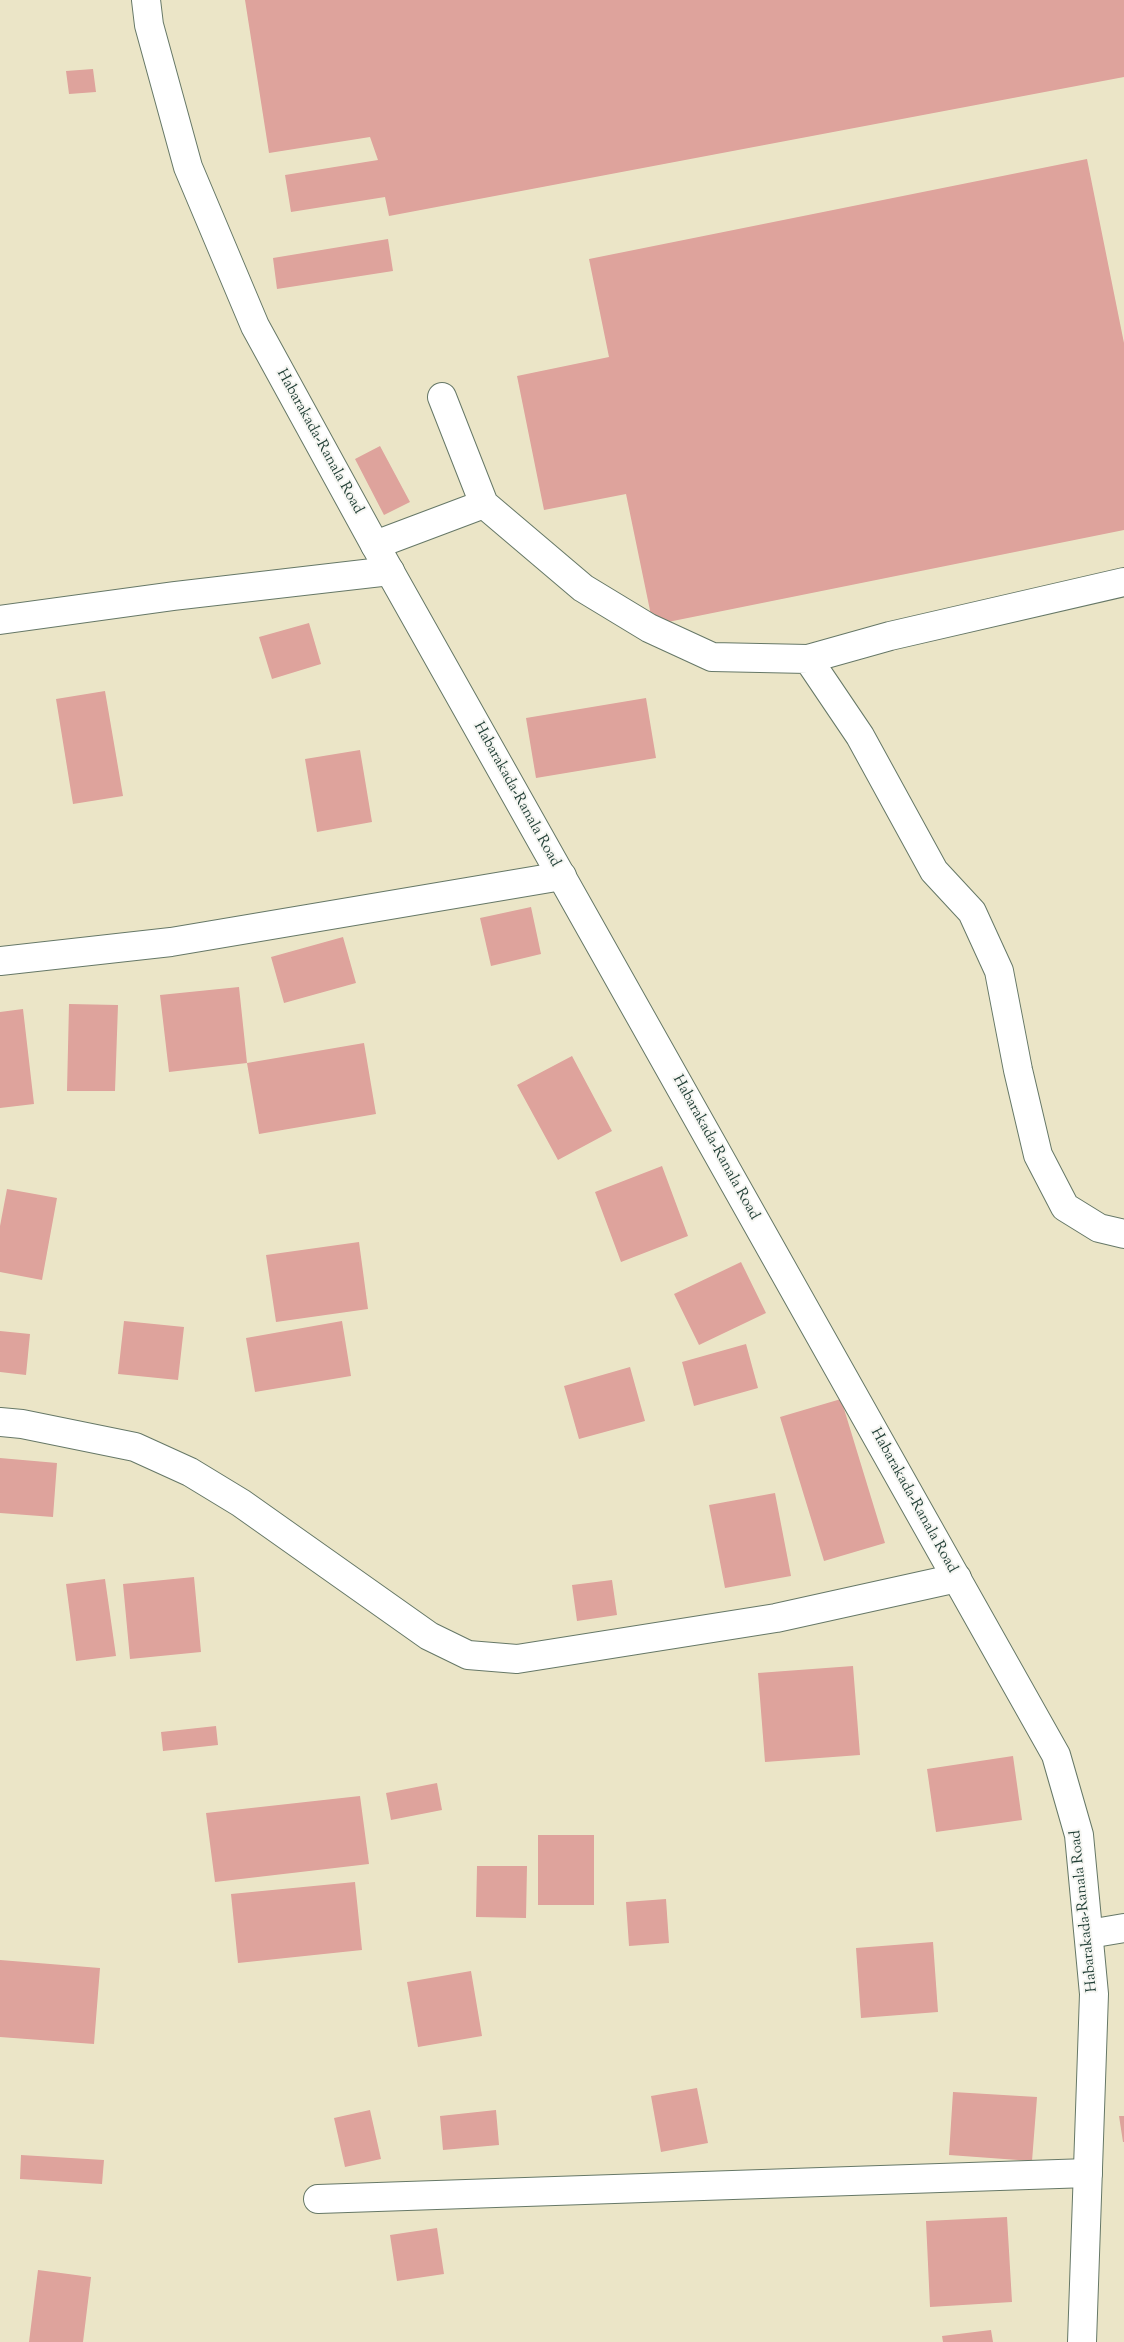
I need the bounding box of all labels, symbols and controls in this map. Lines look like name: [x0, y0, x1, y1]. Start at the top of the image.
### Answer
street label: Habarakada-Ranala Road: [272, 366, 366, 518]
street label: Habarakada-Ranala Road: [469, 719, 563, 871]
street label: Habarakada-Ranala Road: [668, 1072, 762, 1224]
street label: Habarakada-Ranala Road: [866, 1425, 960, 1577]
street label: Habarakada-Ranala Road: [1068, 1829, 1102, 1993]

